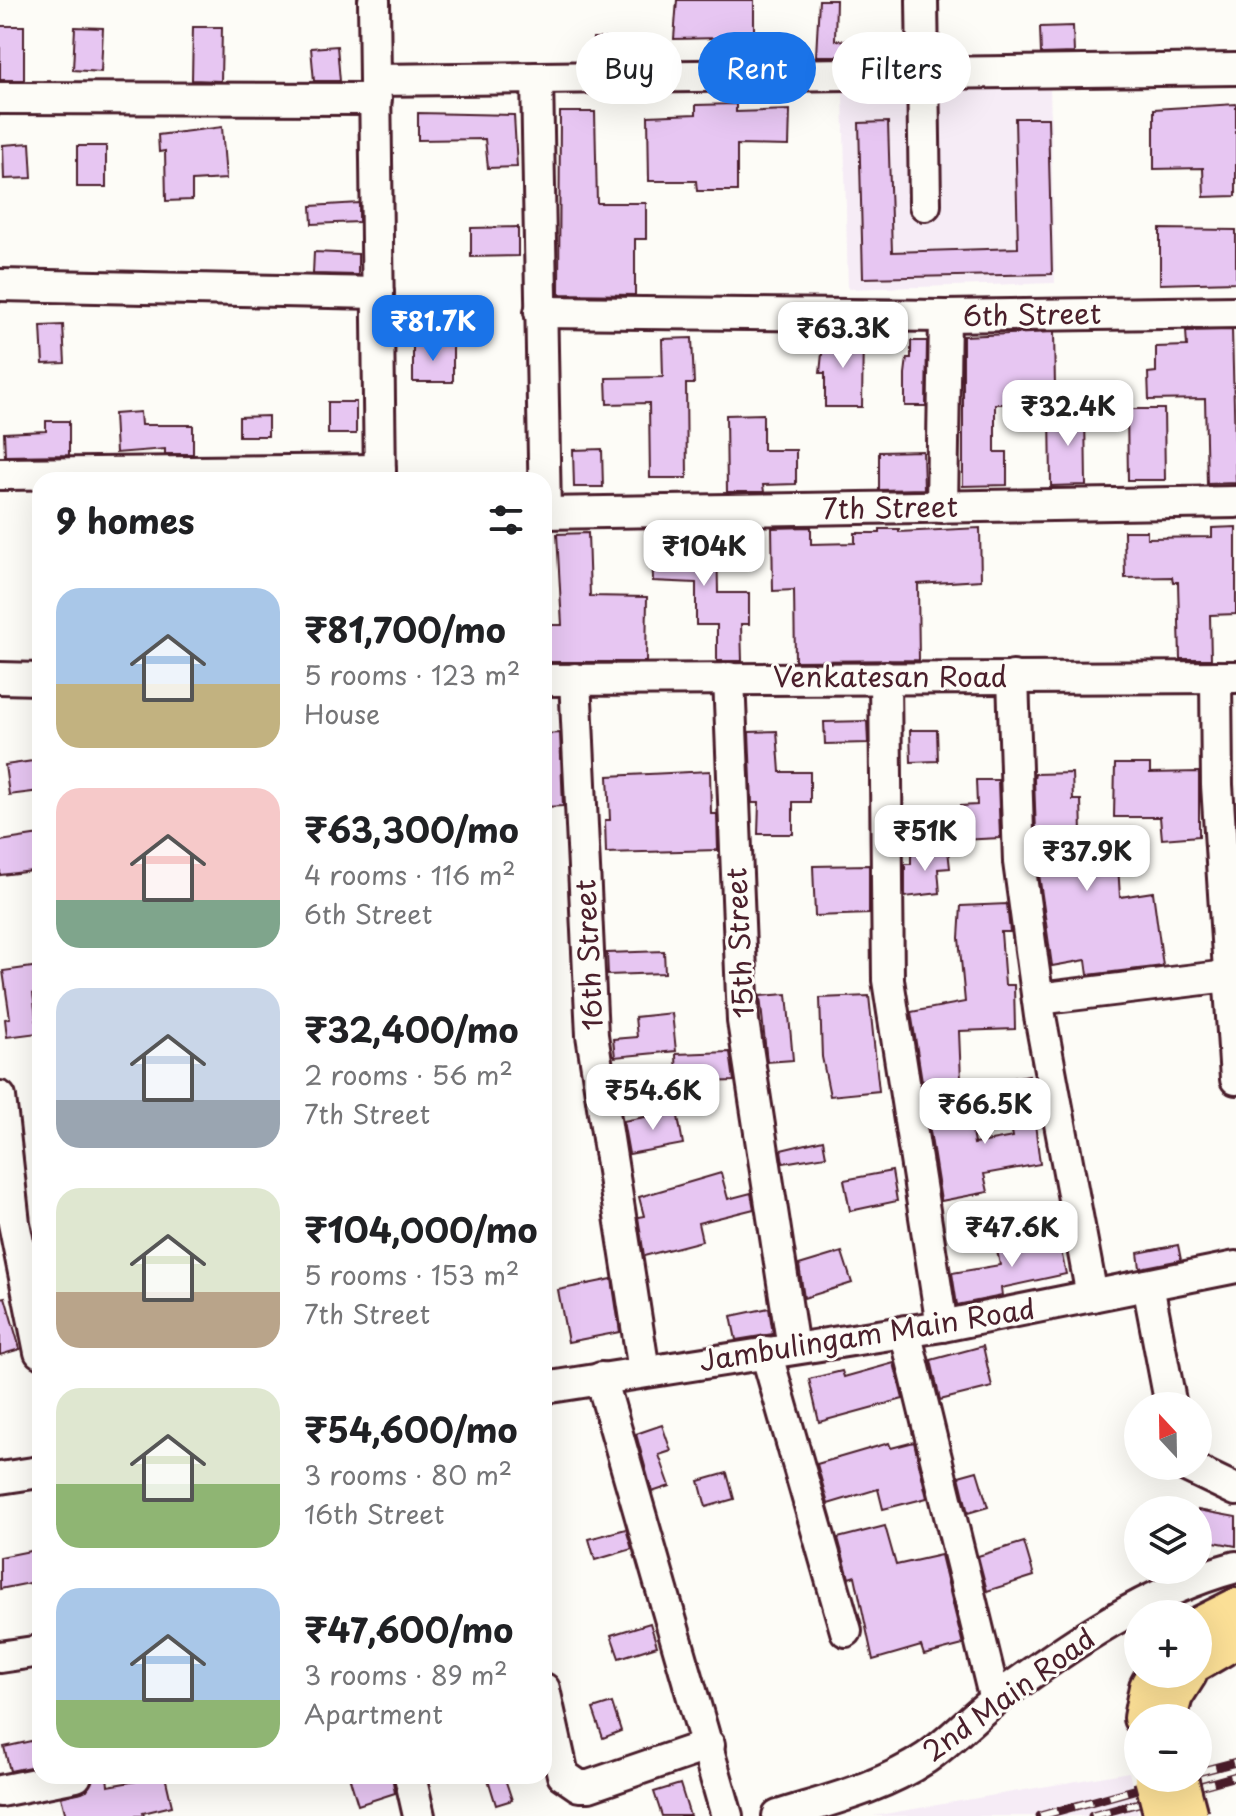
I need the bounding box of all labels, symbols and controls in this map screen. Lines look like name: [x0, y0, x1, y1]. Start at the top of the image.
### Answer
chip: Buy: [576, 32, 682, 104]
chip: Rent: [698, 32, 816, 104]
chip: Filters: [832, 32, 971, 104]
street label: 6th Street: [962, 291, 1101, 336]
pin: ₹81.7K: [368, 295, 498, 363]
text: ₹81.7K: [390, 301, 476, 340]
pin: ₹63.3K: [778, 302, 908, 370]
text: ₹63.3K: [796, 308, 890, 347]
pin: ₹32.4K: [1003, 380, 1133, 448]
text: ₹32.4K: [1020, 386, 1116, 425]
street label: 7th Street: [822, 484, 958, 529]
text: 9 homes: [56, 494, 195, 546]
icon: filters: [484, 498, 528, 542]
pin: ₹104K: [648, 520, 760, 588]
text: ₹104K: [662, 526, 746, 565]
text: ₹81,700/mo: [304, 603, 506, 655]
icon: home: [120, 620, 216, 716]
street label: Venkatesan Road: [773, 654, 1007, 697]
text: 5 rooms · 123 m²: [304, 655, 520, 694]
text: House: [304, 694, 380, 733]
text: ₹63,300/mo: [304, 803, 519, 855]
pin: ₹51K: [878, 805, 972, 873]
text: ₹51K: [893, 811, 957, 850]
icon: home: [120, 820, 216, 916]
pin: ₹37.9K: [1022, 825, 1152, 893]
text: ₹37.9K: [1042, 831, 1132, 870]
text: 4 rooms · 116 m²: [304, 855, 516, 894]
street label: 15th Street: [713, 867, 764, 1020]
street label: 16th Street: [562, 878, 613, 1032]
text: 6th Street: [304, 894, 432, 933]
text: ₹32,400/mo: [304, 1003, 518, 1055]
icon: home: [120, 1020, 216, 1116]
text: 2 rooms · 56 m²: [304, 1055, 513, 1094]
pin: ₹54.6K: [588, 1064, 718, 1132]
text: ₹54.6K: [604, 1070, 702, 1109]
pin: ₹66.5K: [920, 1078, 1050, 1146]
text: ₹66.5K: [938, 1084, 1032, 1123]
text: 7th Street: [304, 1094, 430, 1133]
pin: ₹47.6K: [947, 1201, 1077, 1269]
text: ₹104,000/mo: [304, 1203, 537, 1255]
text: ₹47.6K: [965, 1207, 1059, 1246]
icon: home: [120, 1220, 216, 1316]
text: 5 rooms · 153 m²: [304, 1255, 519, 1294]
street label: Jambulingam Main Road: [696, 1286, 1038, 1381]
text: 7th Street: [304, 1294, 430, 1333]
north arrow: [1124, 1392, 1212, 1480]
map controls: [1124, 1392, 1212, 1792]
text: ₹54,600/mo: [304, 1403, 518, 1455]
icon: home: [120, 1420, 216, 1516]
text: 3 rooms · 80 m²: [304, 1455, 512, 1494]
text: 16th Street: [304, 1494, 444, 1533]
button: layers: [1124, 1496, 1212, 1584]
button: +: [1124, 1600, 1212, 1688]
text: ₹47,600/mo: [304, 1603, 513, 1655]
street label: 2nd Main Road: [913, 1616, 1103, 1771]
icon: home: [120, 1620, 216, 1716]
text: 3 rooms · 89 m²: [304, 1655, 508, 1694]
text: Apartment: [304, 1694, 443, 1733]
button: −: [1124, 1704, 1212, 1792]

